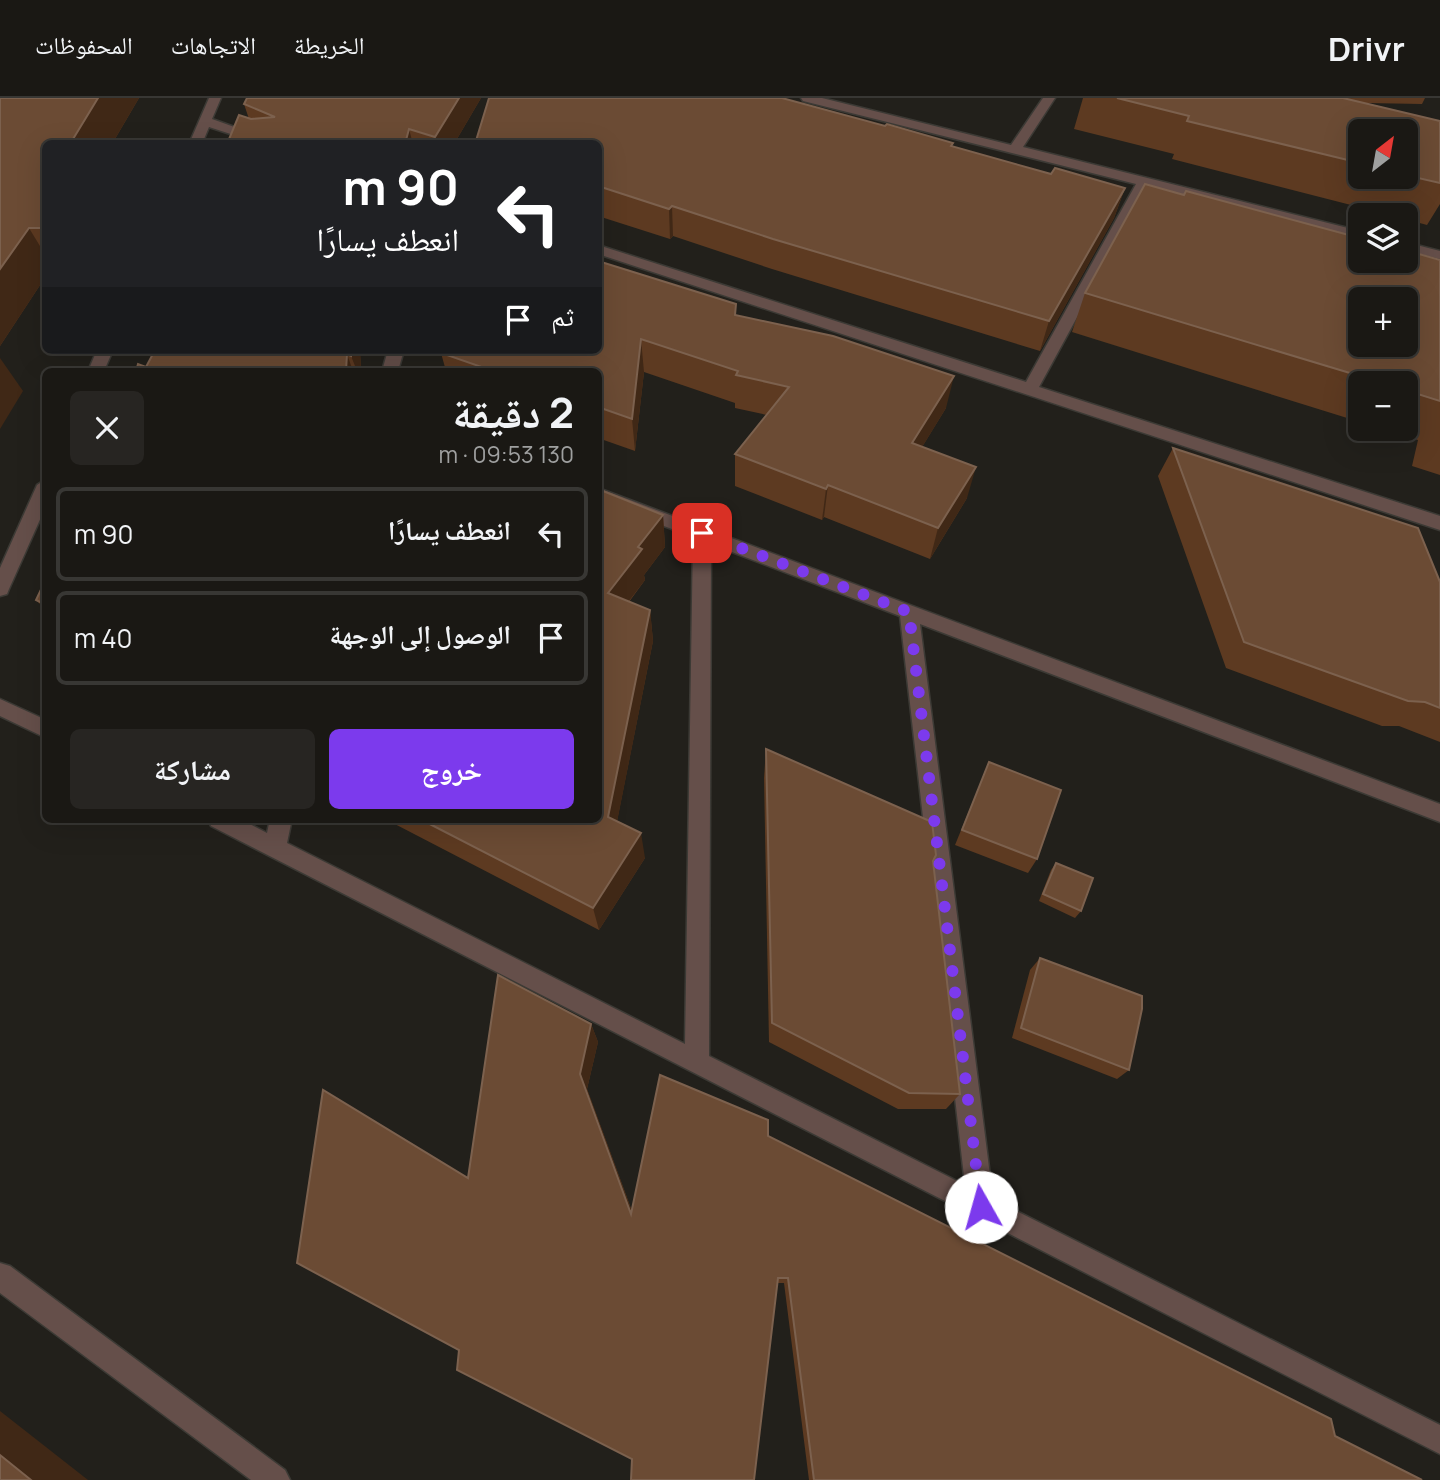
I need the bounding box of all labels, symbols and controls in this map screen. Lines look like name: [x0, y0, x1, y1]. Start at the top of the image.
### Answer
text: Drivr: [1328, 26, 1405, 71]
text: المحفوظات: [35, 28, 133, 61]
text: الاتجاهات: [171, 28, 256, 61]
text: الخريطة: [294, 28, 365, 61]
north arrow: [1348, 119, 1418, 189]
map controls: [1348, 119, 1418, 441]
text: 90 m: [342, 153, 459, 220]
icon: left: [483, 168, 574, 259]
button: layers: [1348, 203, 1418, 273]
text: انعطف يسارًا: [316, 217, 459, 261]
button: +: [1348, 287, 1418, 357]
text: ثم: [551, 298, 574, 334]
icon: arrive: [499, 301, 537, 339]
button: −: [1348, 371, 1418, 441]
text: 2 دقيقة: [452, 383, 574, 441]
button: close: [70, 391, 144, 465]
text: 130 m · 09:53: [439, 438, 574, 470]
pin: [672, 503, 732, 563]
text: انعطف يسارًا: [388, 512, 511, 548]
icon: arrive: [683, 514, 721, 552]
icon: left: [532, 515, 570, 553]
text: 90 m: [74, 516, 133, 552]
text: الوصول إلى الوجهة: [330, 616, 511, 652]
icon: arrive: [532, 619, 570, 657]
text: 40 m: [74, 620, 132, 656]
button: مشاركة: [70, 729, 315, 809]
button: خروج: [329, 729, 574, 809]
position arrow: [944, 1170, 1018, 1244]

